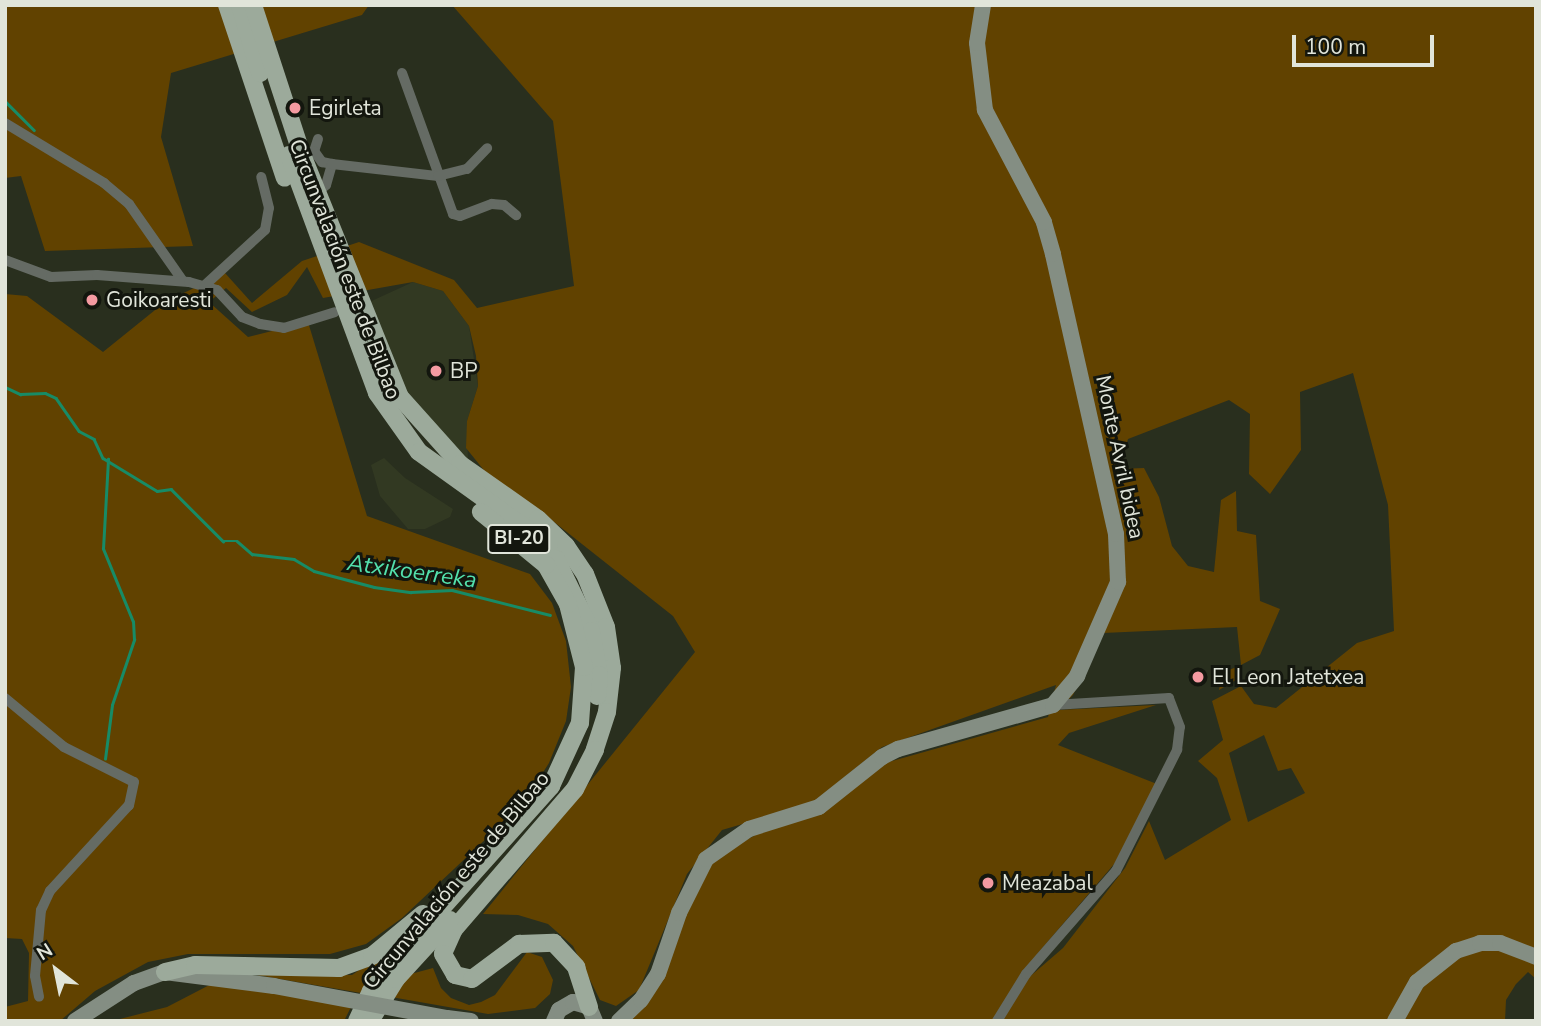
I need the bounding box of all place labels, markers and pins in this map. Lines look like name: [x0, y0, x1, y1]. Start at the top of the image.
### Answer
place label: Egirleta: [309, 95, 382, 121]
marker: Egirleta: [287, 100, 303, 116]
place label: Goikoaresti: [106, 287, 212, 313]
marker: Goikoaresti: [84, 292, 100, 308]
place label: BP: [450, 358, 477, 384]
marker: BP: [428, 363, 444, 379]
place label: El Leon Jatetxea: [1212, 664, 1364, 690]
marker: El Leon Jatetxea: [1190, 669, 1206, 685]
place label: Meazabal: [1002, 870, 1093, 896]
marker: Meazabal: [980, 875, 996, 891]

